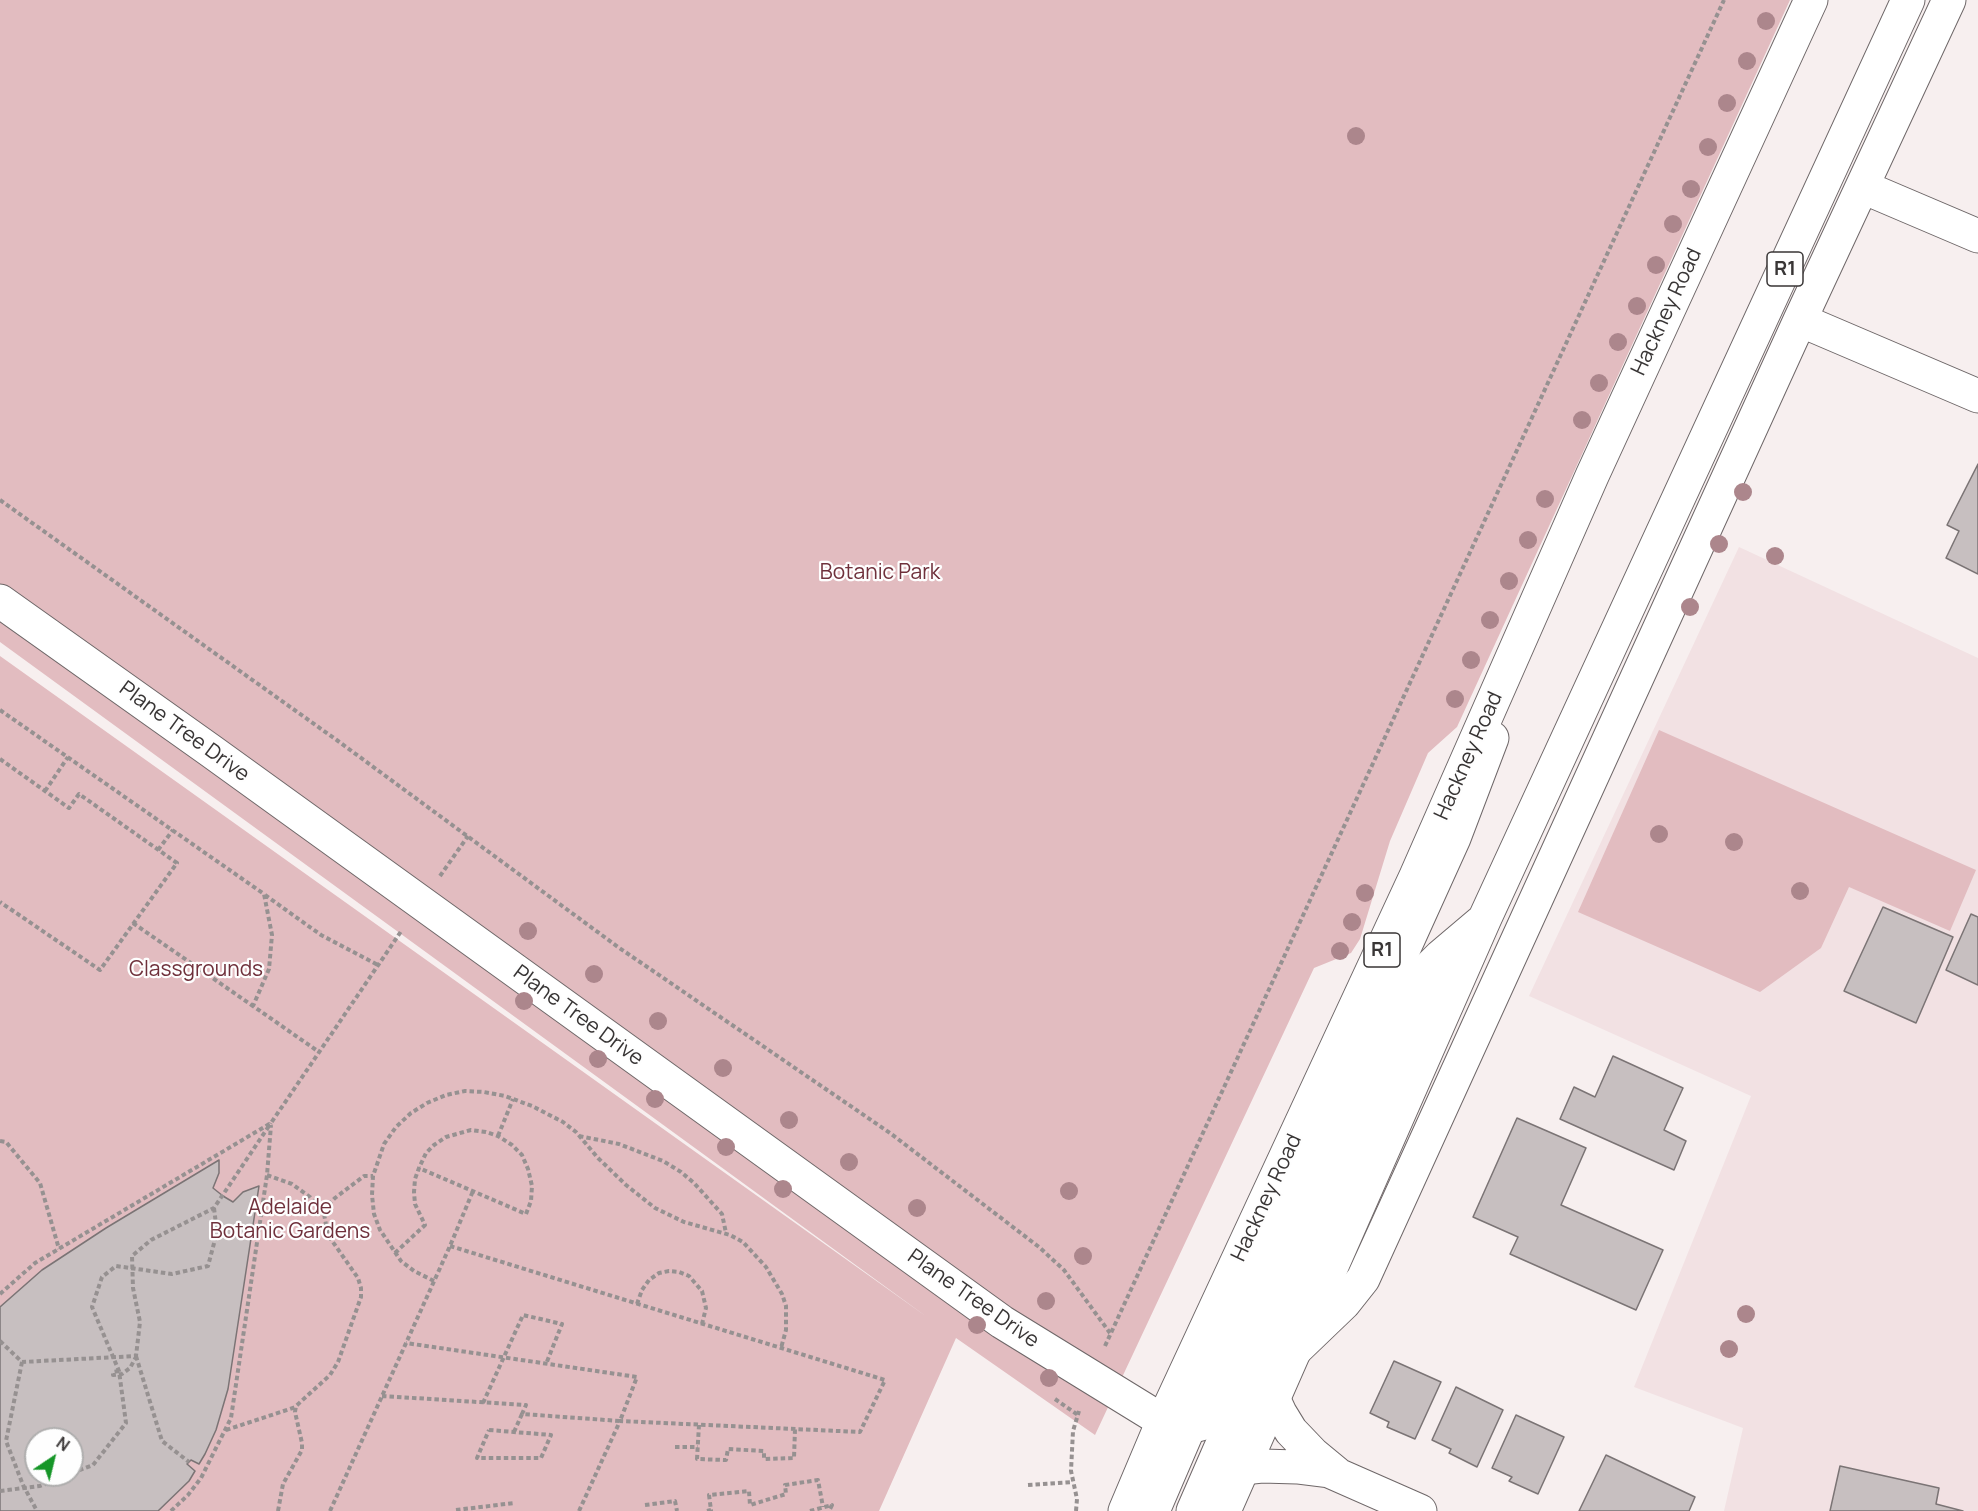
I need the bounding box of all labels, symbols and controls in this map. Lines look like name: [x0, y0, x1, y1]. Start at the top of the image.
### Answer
street label: Hackney Road: [1627, 244, 1707, 380]
road number: R1: [1767, 252, 1803, 286]
park label: Botanic Park: [820, 560, 940, 586]
street label: Plane Tree Drive: [114, 676, 254, 788]
street label: Hackney Road: [1430, 688, 1508, 824]
road number: R1: [1364, 933, 1400, 967]
park label: Classgrounds: [129, 957, 263, 983]
street label: Plane Tree Drive: [508, 960, 648, 1072]
street label: Hackney Road: [1227, 1130, 1307, 1266]
park label: Adelaide Botanic Gardens: [210, 1195, 370, 1245]
street label: Plane Tree Drive: [902, 1244, 1044, 1354]
north arrow: [24, 1427, 84, 1487]
text: N: [52, 1432, 74, 1456]

